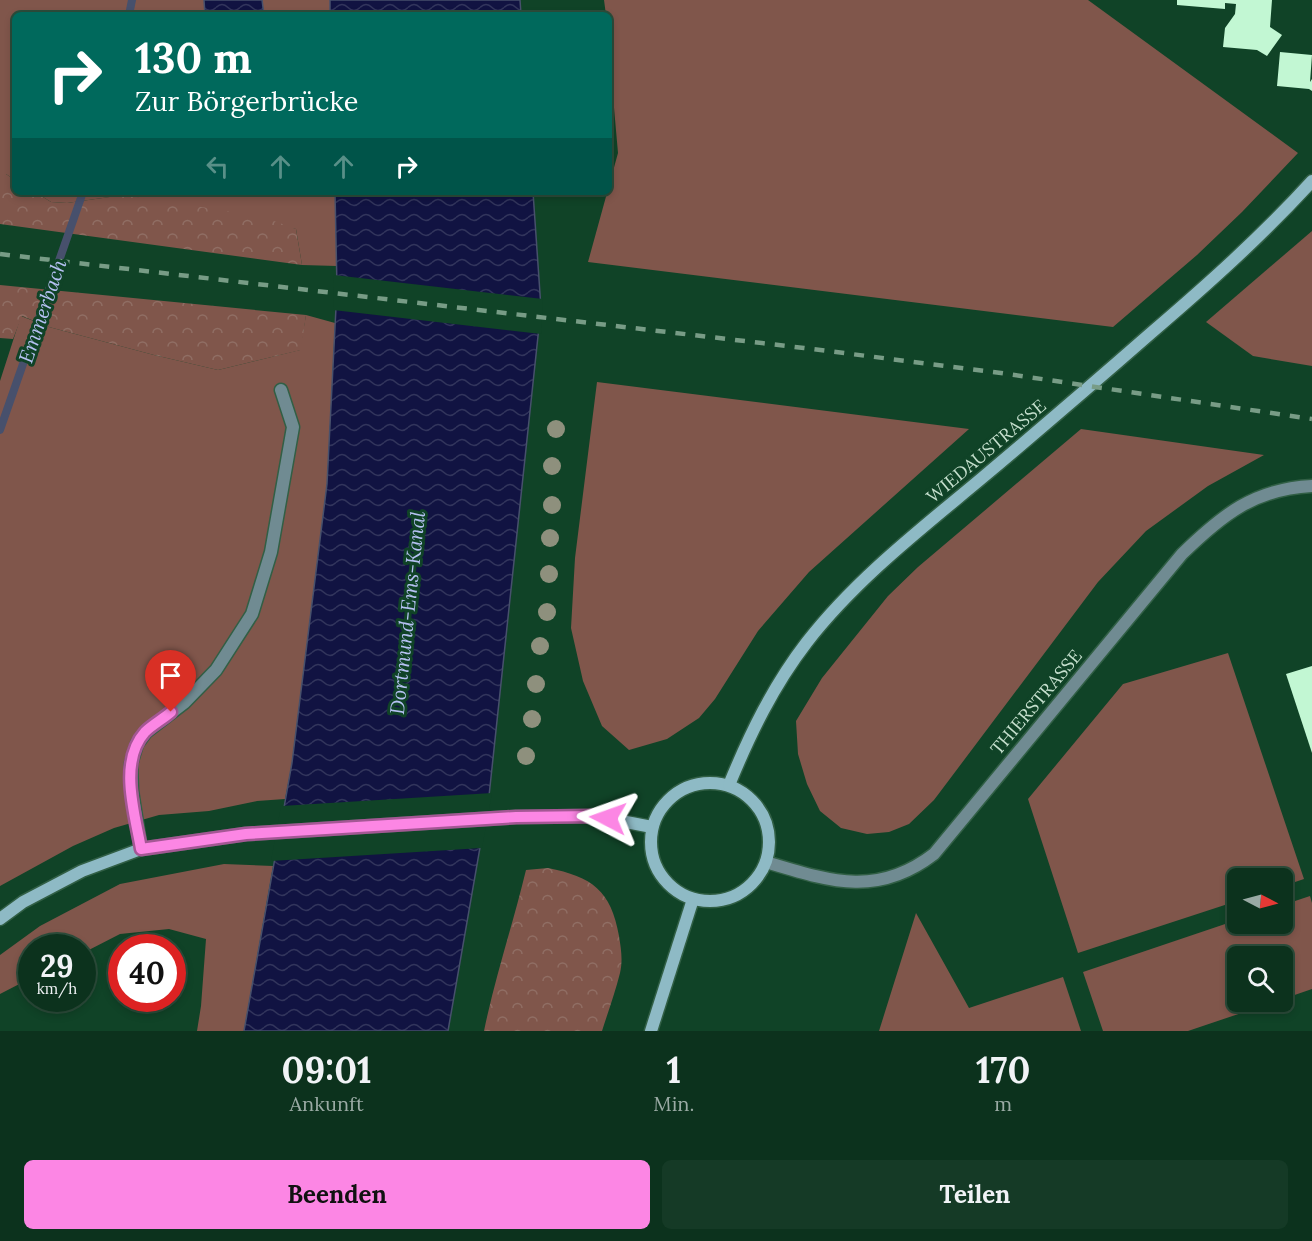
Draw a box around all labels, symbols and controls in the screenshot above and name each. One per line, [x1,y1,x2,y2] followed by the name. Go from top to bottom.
[135,31,252,85] text: 130 m
[36,36,114,114] icon: right
[135,84,358,118] text: Zur Börgerbrücke
[201,150,234,183] icon: left
[264,150,297,183] icon: ahead
[327,150,360,183] icon: ahead
[390,150,423,183] icon: right
[13,255,72,366] water label: Emmerbach
[921,394,1051,508] street label: WIEDAUSTRASSE
[384,510,430,716] water label: Dortmund-Ems-Kanal
[985,644,1087,760] street label: THIERSTRASSE
[145,650,196,712] pin
[154,659,187,692] icon: arrive
[576,786,640,850] position arrow
[1227,868,1293,934] north arrow
[1227,868,1293,1012] map controls
[108,934,186,1012] speed limit sign: 40
[1227,946,1293,1012] button: search
[40,947,74,985] text: 29
[37,979,77,998] text: km/h
[282,1047,372,1093] text: 09:01
[667,1047,681,1093] text: 1
[976,1047,1030,1093] text: 170
[290,1091,364,1116] text: Ankunft
[653,1091,694,1116] text: Min.
[994,1091,1012,1116] text: m
[24,1160,650,1229] button: Beenden
[662,1160,1288,1229] button: Teilen

